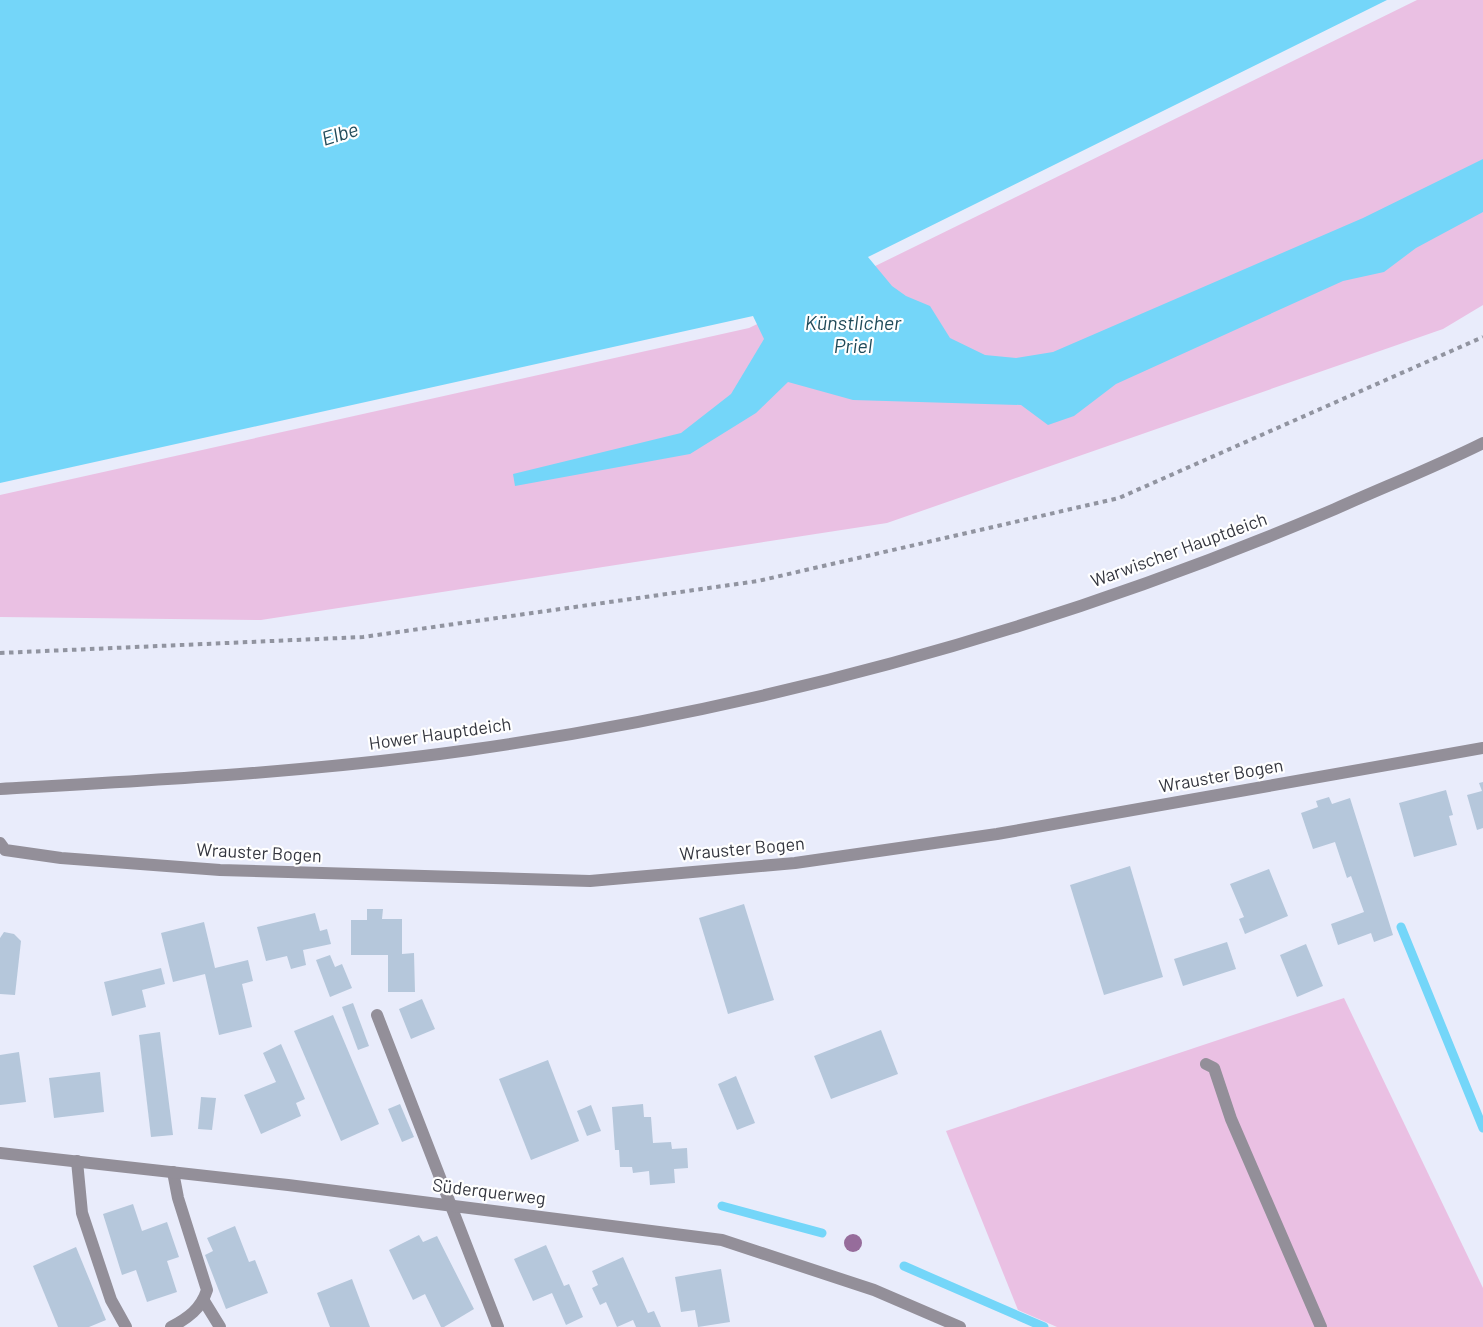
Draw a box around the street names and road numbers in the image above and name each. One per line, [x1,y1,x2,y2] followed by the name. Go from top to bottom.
[1087,507,1270,591] street label: Warwischer Hauptdeich
[367,712,512,754] street label: Hower Hauptdeich
[1157,753,1285,797] street label: Wrauster Bogen
[678,832,805,864] street label: Wrauster Bogen
[196,838,322,866] street label: Wrauster Bogen
[431,1173,547,1209] street label: Süderquerweg

